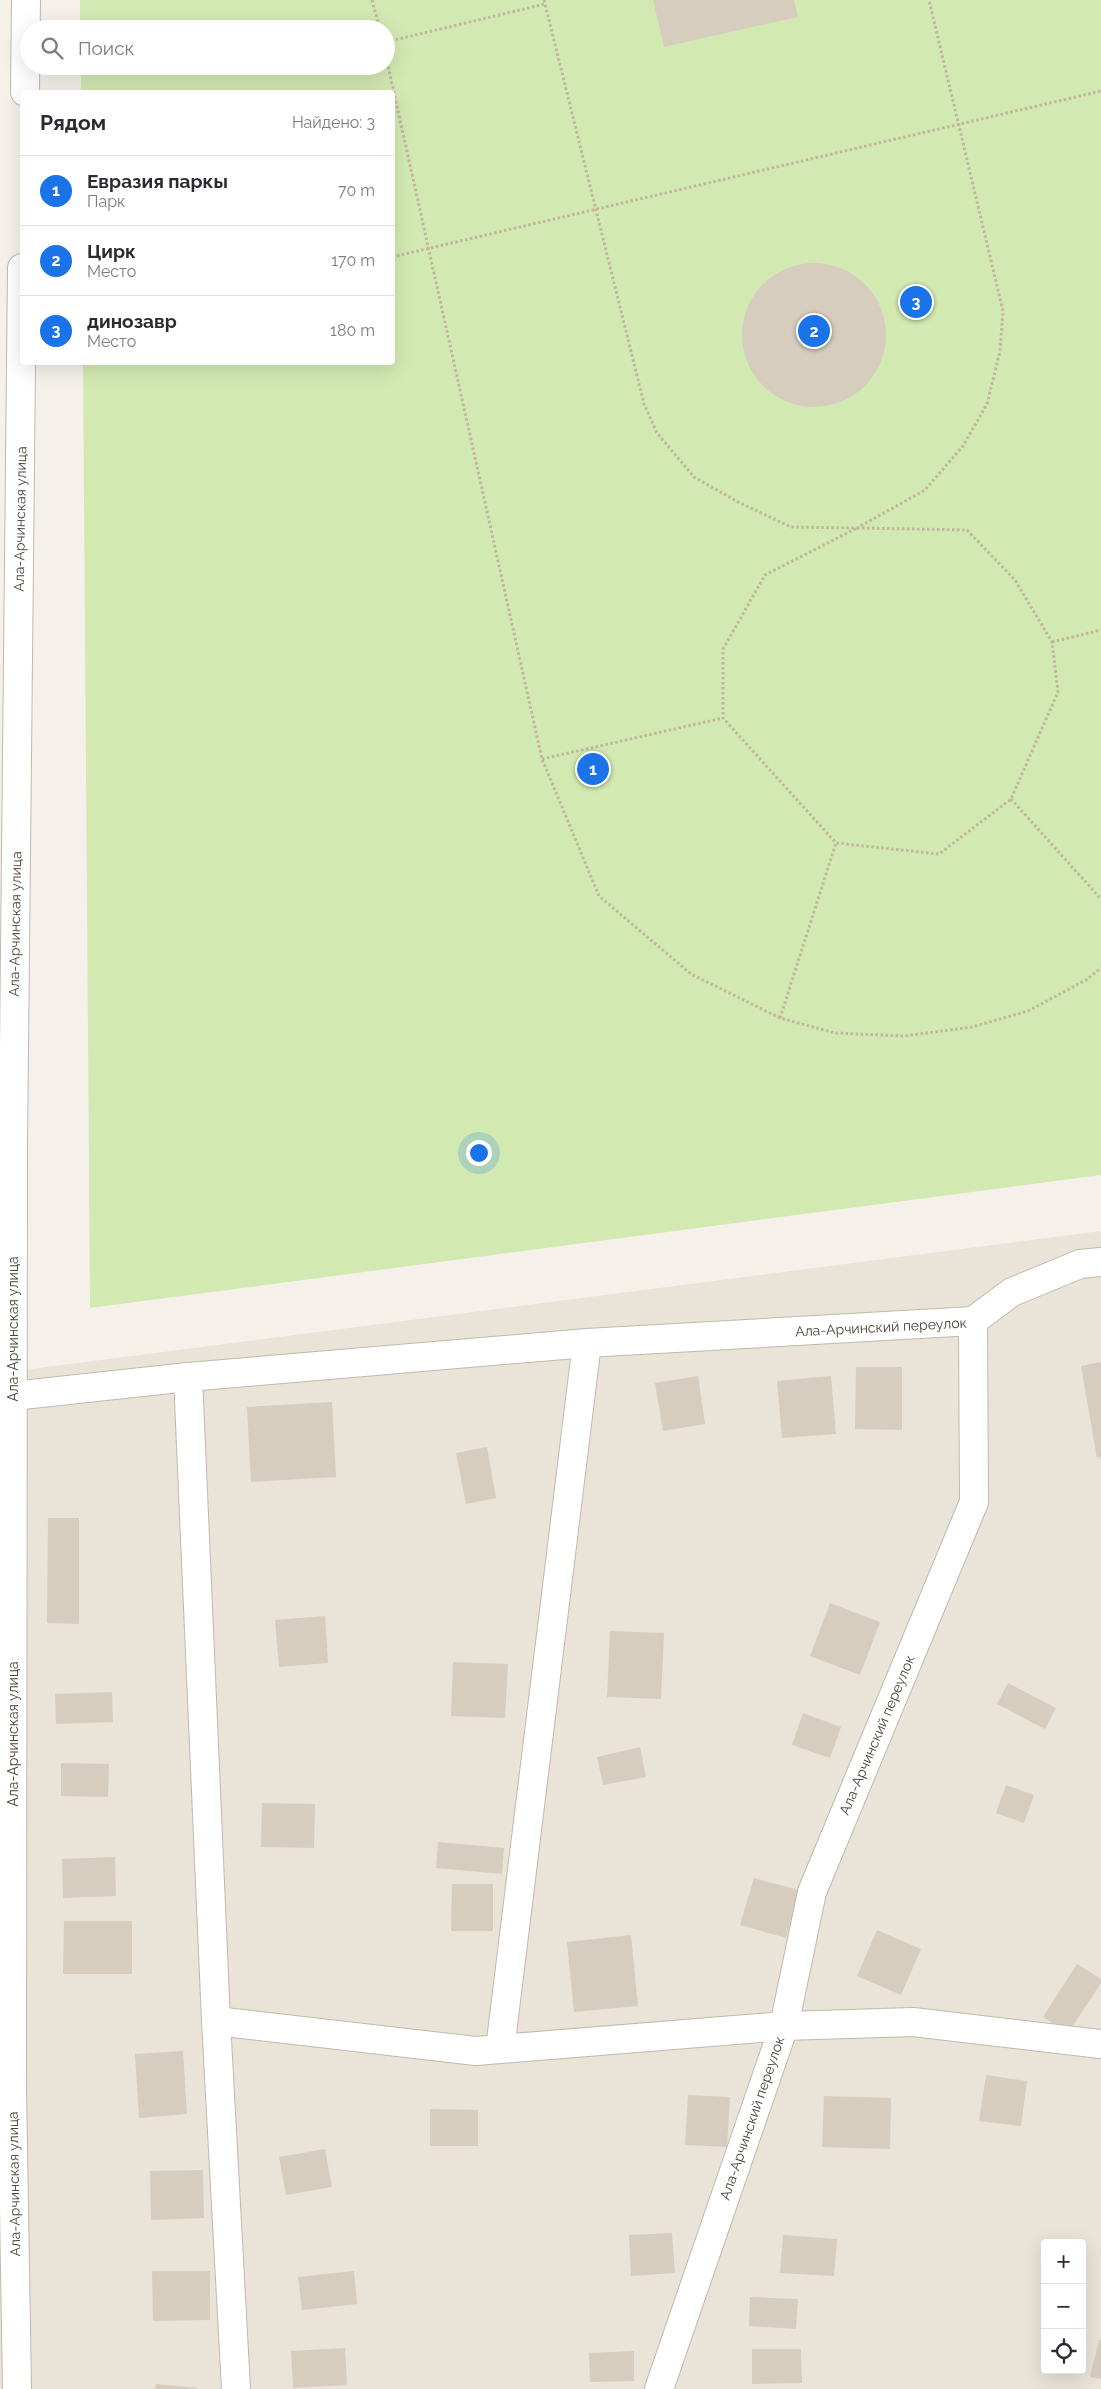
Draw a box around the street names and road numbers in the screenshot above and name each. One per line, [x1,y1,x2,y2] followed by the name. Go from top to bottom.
[11,446,29,592] street label: Ала-Арчинская улица
[6,851,24,997] street label: Ала-Арчинская улица
[5,1256,21,1402] street label: Ала-Арчинская улица
[795,1315,967,1339] street label: Ала-Арчинский переулок
[836,1653,918,1817] street label: Ала-Арчинский переулок
[5,1661,21,1807] street label: Ала-Арчинская улица
[716,2034,788,2202] street label: Ала-Арчинский переулок
[5,2111,23,2257] street label: Ала-Арчинская улица

